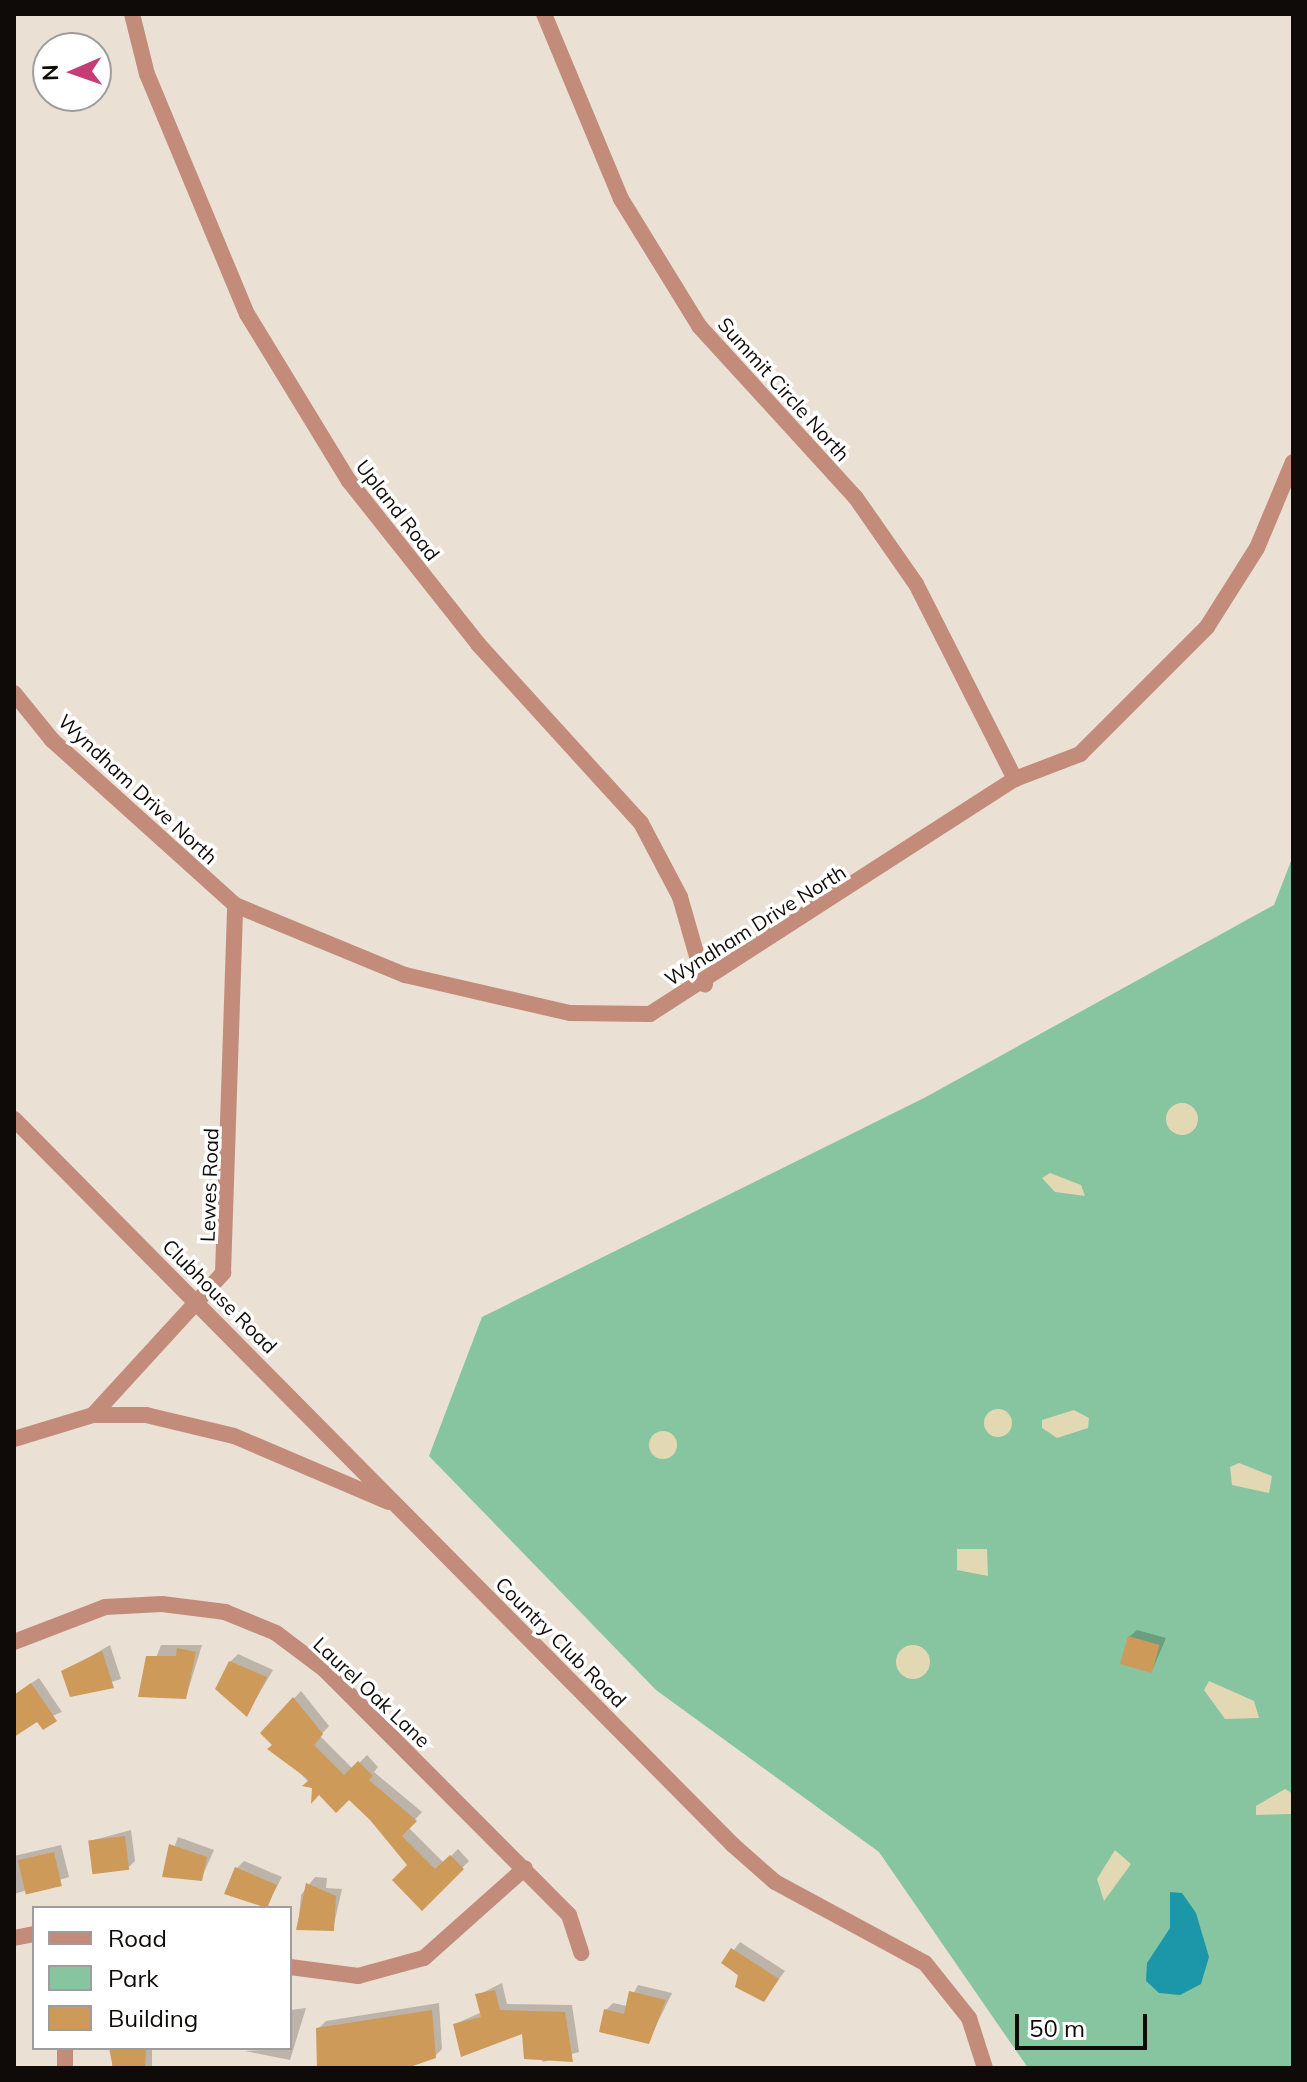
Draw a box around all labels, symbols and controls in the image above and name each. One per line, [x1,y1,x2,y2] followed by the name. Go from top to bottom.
[32,32,112,112] north arrow
[36,64,64,82] text: N
[713,312,855,466] street label: Summit Circle North
[351,455,445,565] street label: Upland Road
[53,709,223,869] street label: Wyndham Drive North
[660,859,850,991] street label: Wyndham Drive North
[195,1128,223,1242] street label: Lewes Road
[158,1234,282,1358] street label: Clubhouse Road
[491,1572,631,1712] street label: Country Club Road
[309,1632,435,1752] street label: Laurel Oak Lane
[32,1906,292,2050] legend
[108,1923,167,1953] text: Road
[108,1963,159,1993] text: Park
[1019,1998,1151,2048] scale bar
[108,2003,198,2033] text: Building
[1029,2013,1085,2043] text: 50 m

